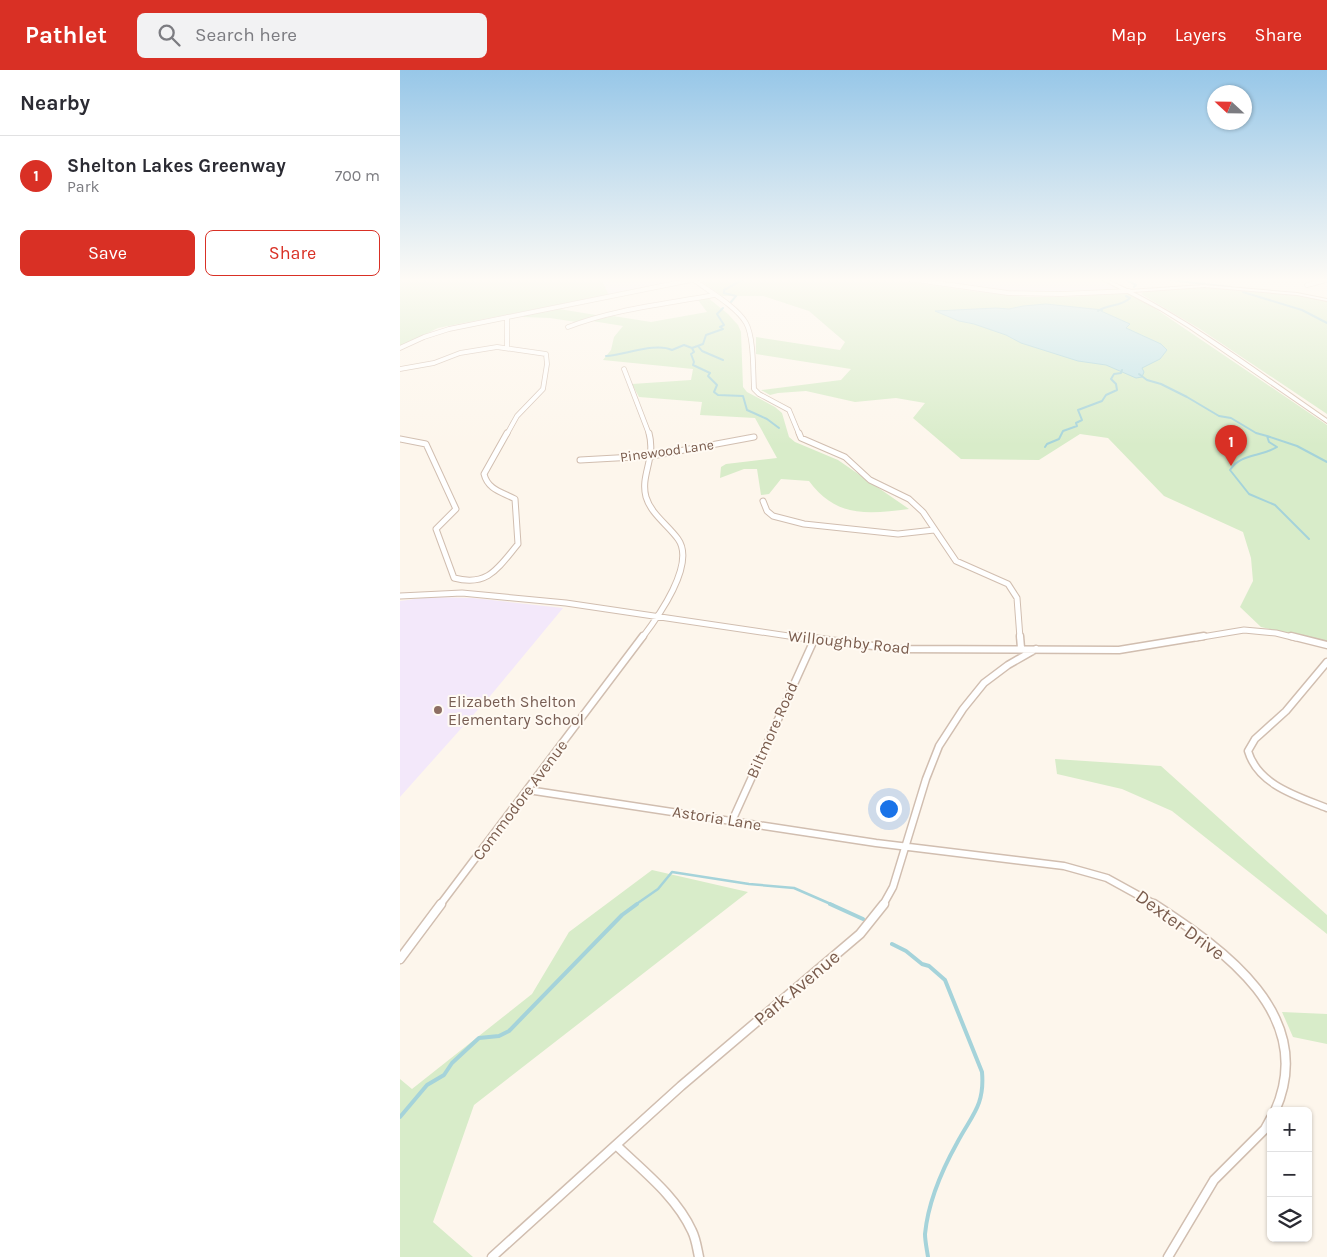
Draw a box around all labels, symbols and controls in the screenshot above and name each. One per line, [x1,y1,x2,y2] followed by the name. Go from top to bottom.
[137,13,487,58] search box
[25,21,107,49] text: Pathlet
[155,21,183,49] icon: search
[195,24,297,46] text: Search here
[1111,24,1147,46] text: Map
[1175,24,1227,46] text: Layers
[1255,24,1302,46] text: Share
[1207,85,1252,130] north arrow
[20,91,90,115] text: Nearby
[67,155,286,177] text: Shelton Lakes Greenway
[33,166,39,185] text: 1
[335,166,380,185] text: 700 m
[67,177,99,196] text: Park
[20,230,195,276] button: Save
[205,230,380,276] button: Share
[1215,425,1247,466] pin: 1
[619,436,715,466] street label: Pinewood Lane
[787,626,911,658] street label: Willoughby Road
[742,679,802,781] street label: Biltmore Road
[448,692,584,729] place label: Elizabeth Shelton Elementary School
[432,704,444,716] marker: Elizabeth Shelton Elementary School
[469,736,571,864] street label: Commodore Avenue
[876,796,902,822] your location
[671,802,763,834] street label: Astoria Lane
[1131,885,1229,965] street label: Dexter Drive
[749,946,845,1030] street label: Park Avenue
[1267,1107,1312,1242] map controls
[1267,1107,1312,1152] button: +
[1267,1152,1312,1197] button: −
[1267,1197,1312,1242] button: layers

